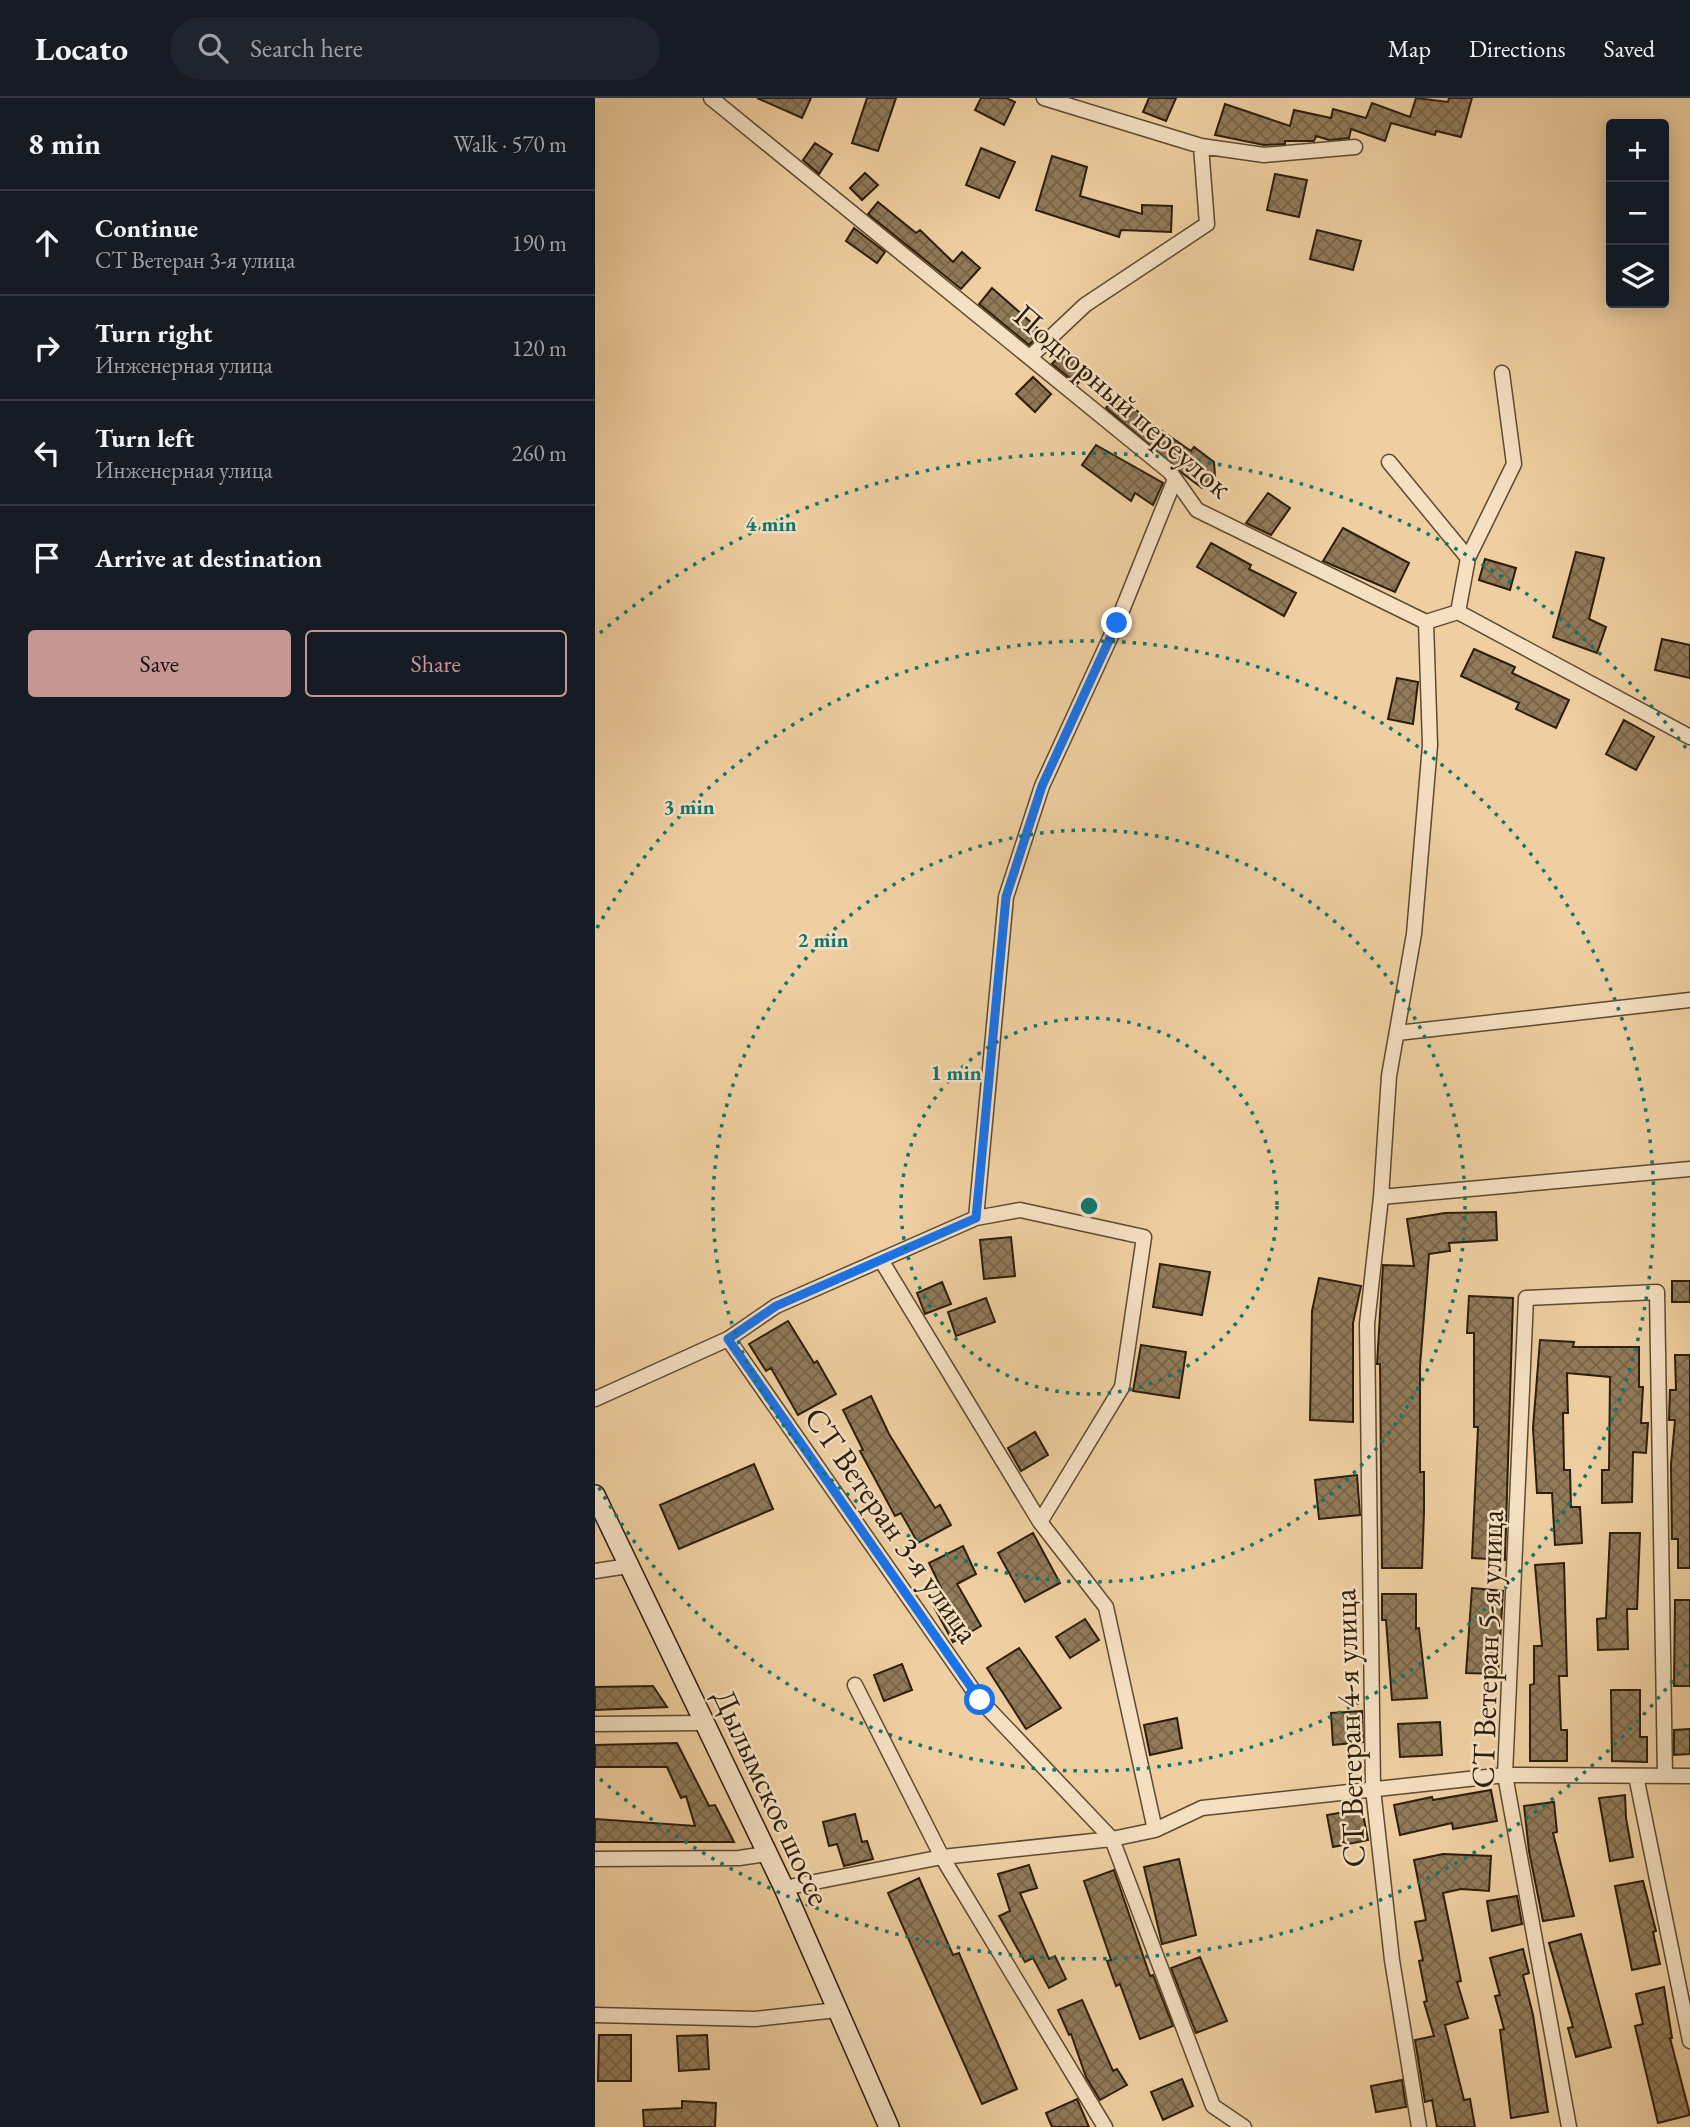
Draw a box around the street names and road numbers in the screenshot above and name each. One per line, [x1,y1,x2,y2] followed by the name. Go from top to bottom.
[1005,294,1241,508] street label: Подгорный переулок
[795,1399,989,1651] street label: СТ Ветеран 3-я улица
[1461,1509,1513,1789] street label: СТ Ветеран 5-я улица
[1323,1588,1375,1868] street label: СТ Ветеран 4-я улица
[703,1682,841,1912] street label: Дылымское шоссе

